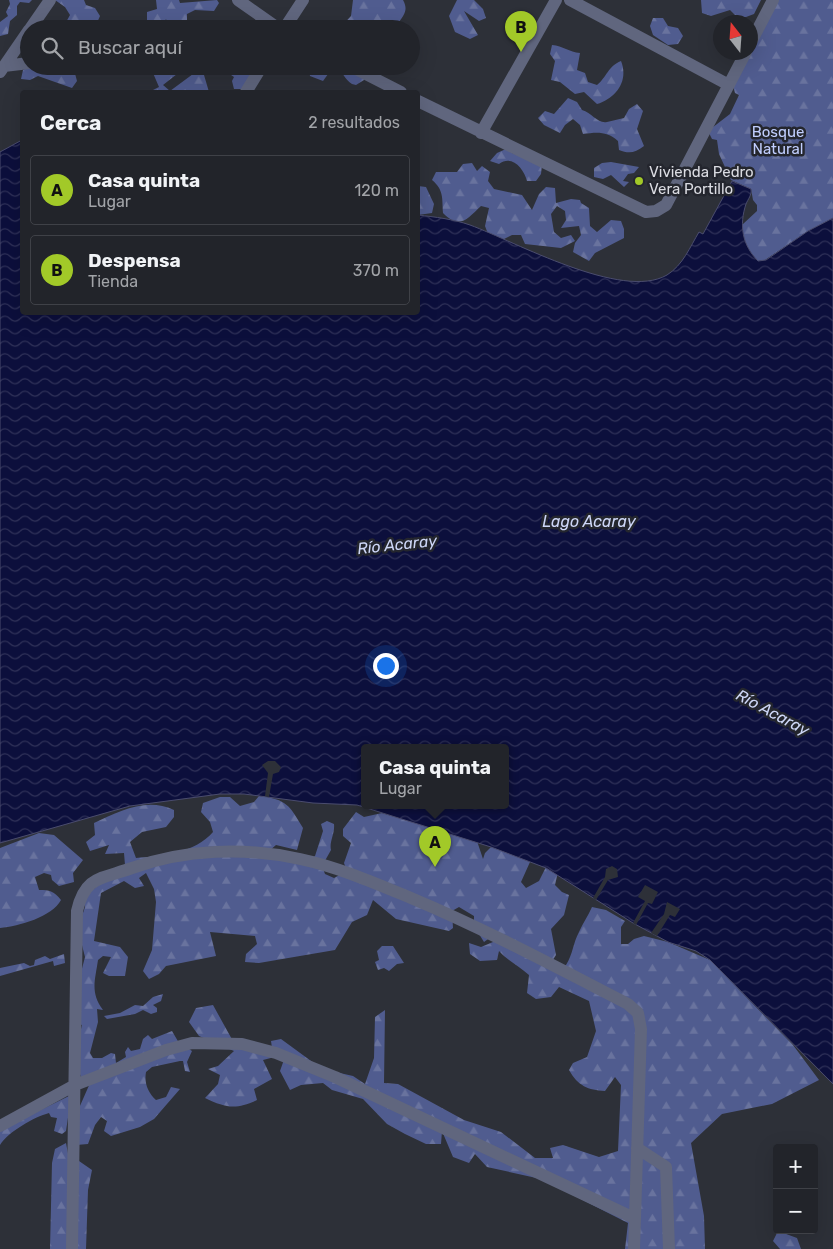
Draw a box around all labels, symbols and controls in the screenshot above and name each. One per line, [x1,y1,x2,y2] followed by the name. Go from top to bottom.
[505,11,537,52] pin: B
[713,15,758,60] north arrow
[20,20,420,75] search box
[38,34,66,62] icon: search
[78,36,182,59] text: Buscar aquí
[40,110,101,135] text: Cerca
[308,113,400,132] text: 2 resultados
[752,123,804,158] park label: Bosque Natural
[649,163,754,198] place label: Vivienda Pedro Vera Portillo
[88,169,200,192] text: Casa quinta
[633,175,645,187] marker: Vivienda Pedro Vera Portillo
[51,181,63,200] text: A
[354,181,399,200] text: 120 m
[88,192,131,211] text: Lugar
[88,249,181,272] text: Despensa
[51,261,63,280] text: B
[353,261,399,280] text: 370 m
[88,272,138,291] text: Tienda
[542,512,637,531] water label: Lago Acaray
[356,531,439,558] water label: Río Acaray
[373,653,399,679] your location
[733,685,814,740] water label: Río Acaray
[361,744,509,809] popup
[379,756,491,779] text: Casa quinta
[379,779,422,798] text: Lugar
[419,826,451,867] pin: A
[773,1144,818,1234] map controls
[773,1144,818,1189] button: +
[773,1189,818,1234] button: −

